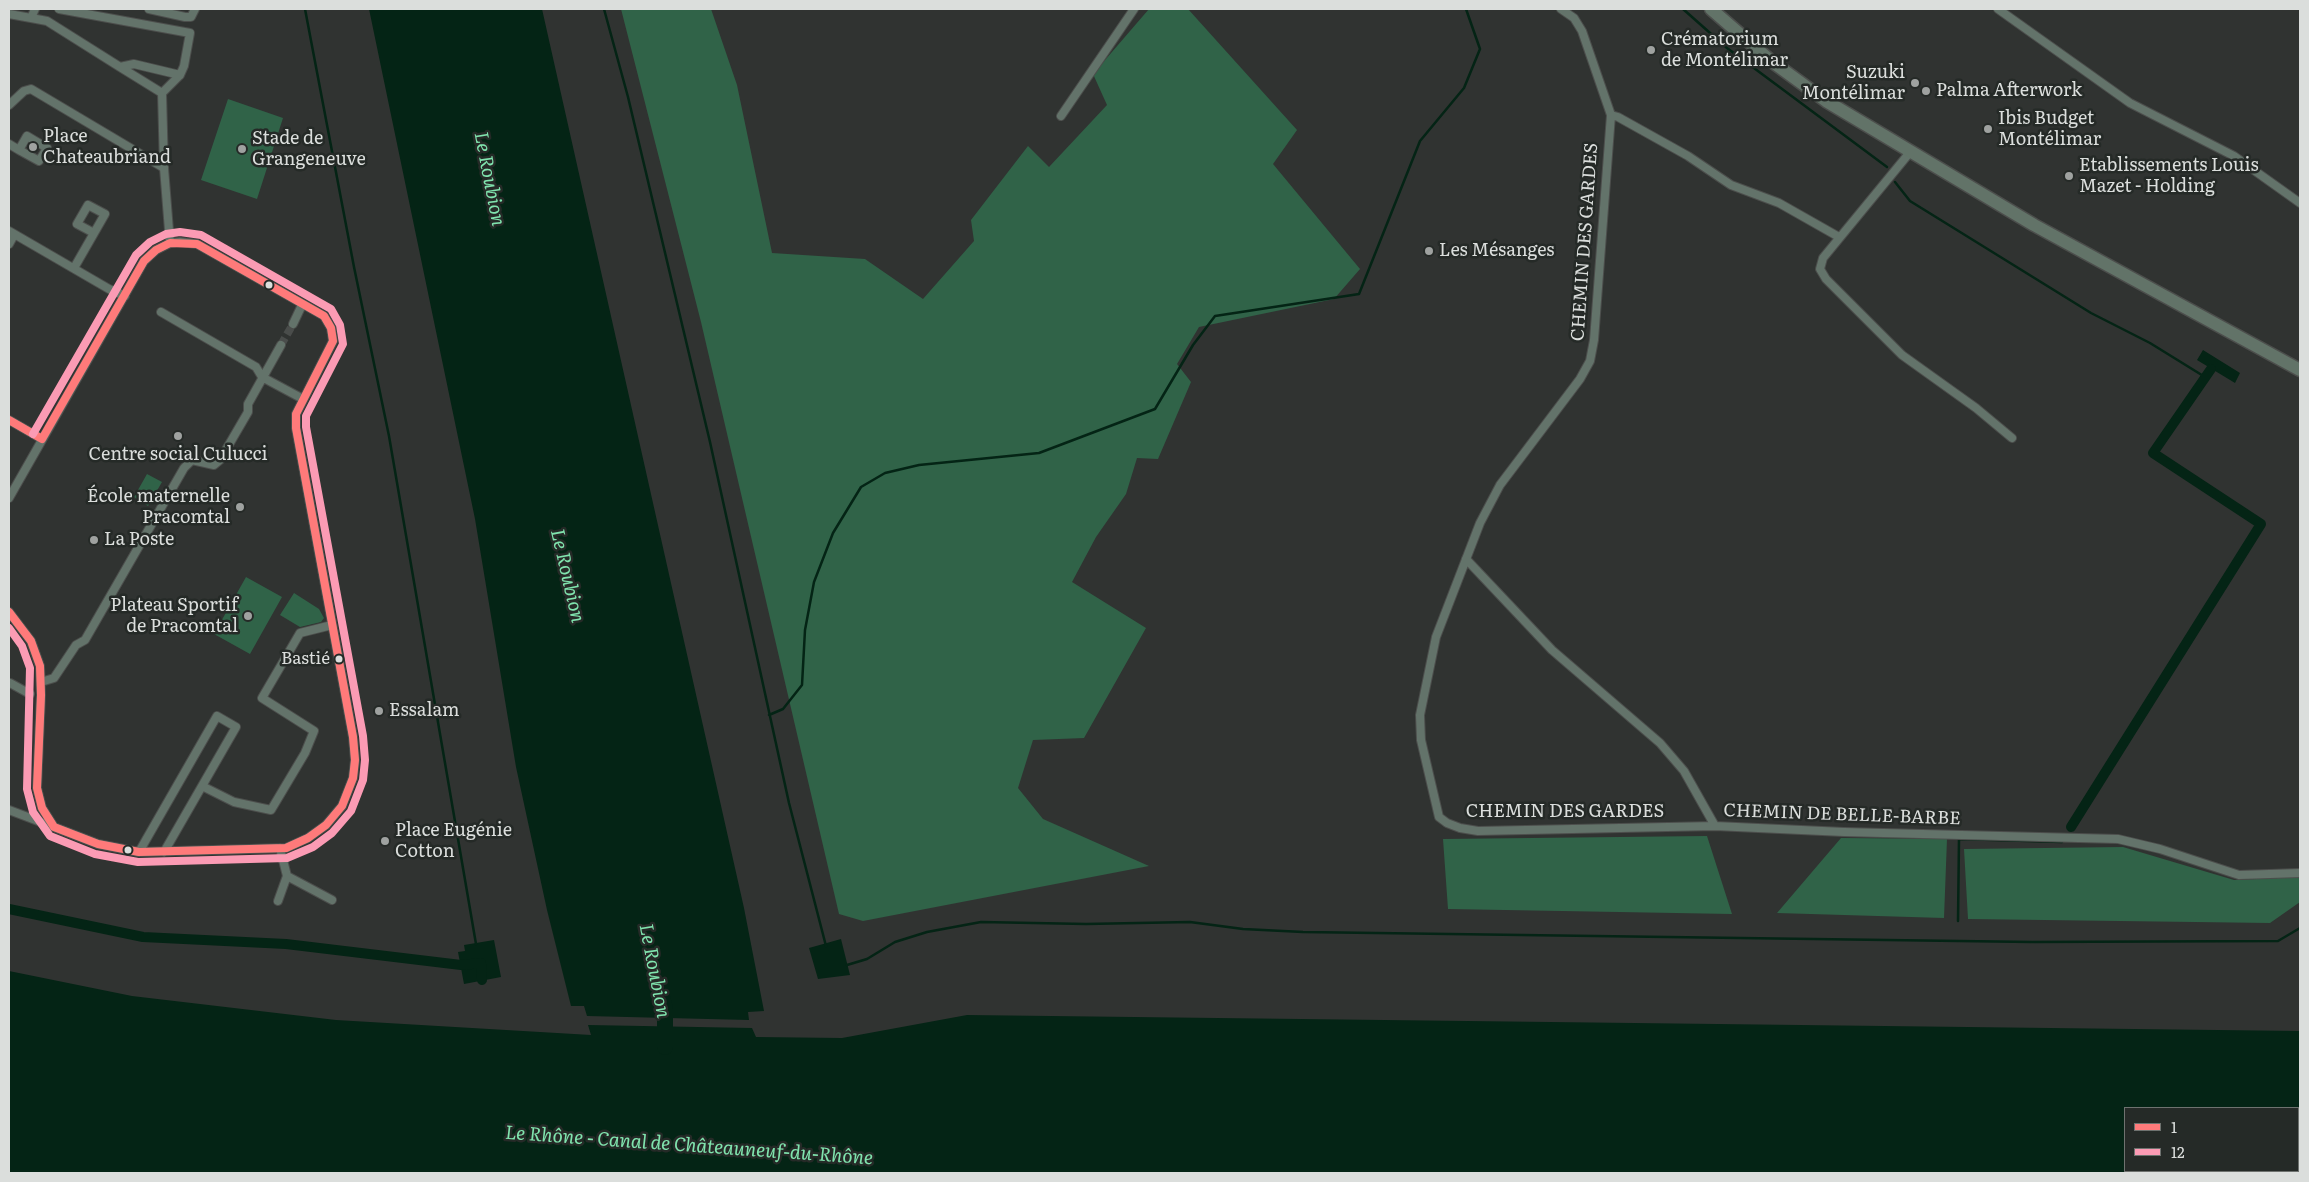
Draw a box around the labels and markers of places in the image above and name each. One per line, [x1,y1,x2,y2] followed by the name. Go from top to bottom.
[1661,29,1788,72] place label: Crématorium de Montélimar
[1645,44,1657,56] marker: Crématorium de Montélimar
[1802,62,1905,104] place label: Suzuki Montélimar
[1909,77,1921,89] marker: Suzuki Montélimar
[1936,80,2082,102] place label: Palma Afterwork
[1920,85,1932,97] marker: Palma Afterwork
[1998,108,2101,150] place label: Ibis Budget Montélimar
[1982,123,1994,135] marker: Ibis Budget Montélimar
[43,126,171,168] place label: Place Chateaubriand
[252,128,366,170] place label: Stade de Grangeneuve
[27,141,39,153] marker: Place Chateaubriand
[236,143,248,155] marker: Stade de Grangeneuve
[2079,155,2259,198] place label: Etablissements Louis Mazet - Holding
[2063,170,2075,182] marker: Etablissements Louis Mazet - Holding
[1439,240,1555,262] place label: Les Mésanges
[1423,245,1435,257] marker: Les Mésanges
[264,280,274,290] unlabelled marker
[172,430,184,442] marker: Centre social Culucci
[88,444,268,466] place label: Centre social Culucci
[87,486,230,528] place label: École maternelle Pracomtal
[234,501,246,513] marker: École maternelle Pracomtal
[104,529,174,551] place label: La Poste
[88,534,100,546] marker: La Poste
[110,595,238,638] place label: Plateau Sportif de Pracomtal
[242,610,254,622] marker: Plateau Sportif de Pracomtal
[281,649,330,669] place label: Bastié
[334,654,344,664] marker: Bastié
[389,700,459,722] place label: Essalam
[373,705,385,717] marker: Essalam
[395,820,512,862] place label: Place Eugénie Cotton
[379,835,391,847] marker: Place Eugénie Cotton
[123,845,133,855] unlabelled marker

